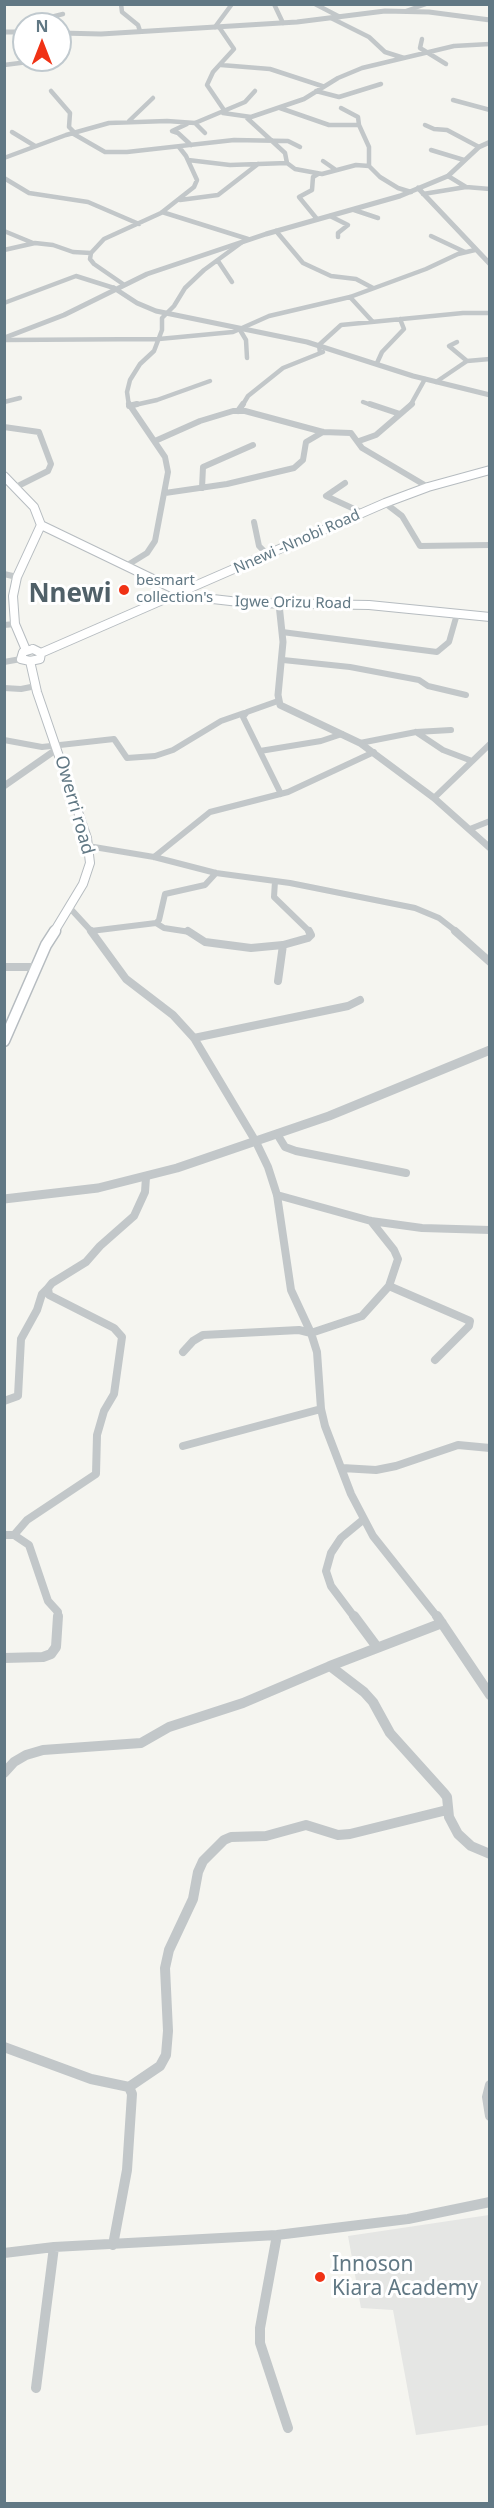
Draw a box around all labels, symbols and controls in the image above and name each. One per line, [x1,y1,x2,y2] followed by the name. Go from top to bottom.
[12,12,72,72] north arrow
[35,15,49,37] text: N
[231,506,363,578] street label: Nnewi -Nnobi Road
[136,572,213,607] place label: besmart collection's
[28,579,112,611] district label: Nnewi
[117,583,131,597] marker: besmart collection's
[235,593,351,613] street label: Igwe Orizu Road
[50,753,98,857] street label: Owerri road
[332,2252,478,2302] place label: Innoson Kiara Academy
[313,2270,327,2284] marker: Innoson Kiara Academy

